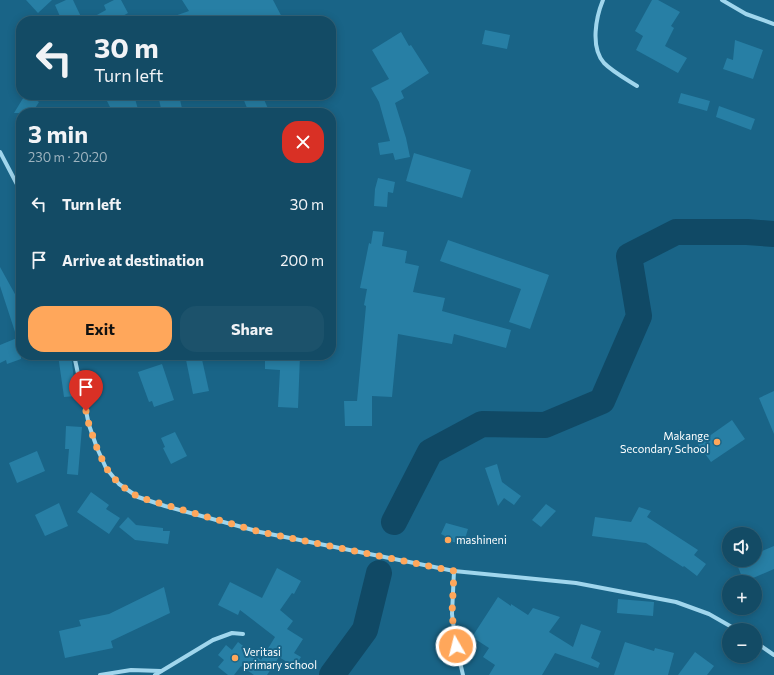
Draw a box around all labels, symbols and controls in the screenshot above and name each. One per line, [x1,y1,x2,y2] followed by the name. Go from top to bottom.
[94,30,159,64] text: 30 m
[28,32,80,84] icon: left
[94,64,163,86] text: Turn left
[28,119,88,148] text: 3 min
[282,121,324,163] button: close
[28,149,107,165] text: 230 m · 20:20
[28,193,50,215] icon: left
[62,195,121,213] text: Turn left
[290,195,324,213] text: 30 m
[28,249,50,271] icon: arrive
[62,251,204,269] text: Arrive at destination
[280,251,324,269] text: 200 m
[28,306,172,352] button: Exit
[180,306,324,352] button: Share
[69,370,103,411] pin
[75,376,97,398] icon: arrive
[620,429,709,455] place label: Makange Secondary School
[712,437,722,447] marker: Makange Secondary School
[722,527,762,663] map controls
[722,527,762,567] button: sound
[456,533,507,546] place label: mashineni
[443,535,453,545] marker: mashineni
[722,575,762,615] button: +
[722,623,762,663] button: −
[435,625,477,667] position arrow
[243,645,317,671] place label: Veritasi primary school
[230,653,240,663] marker: Veritasi primary school

